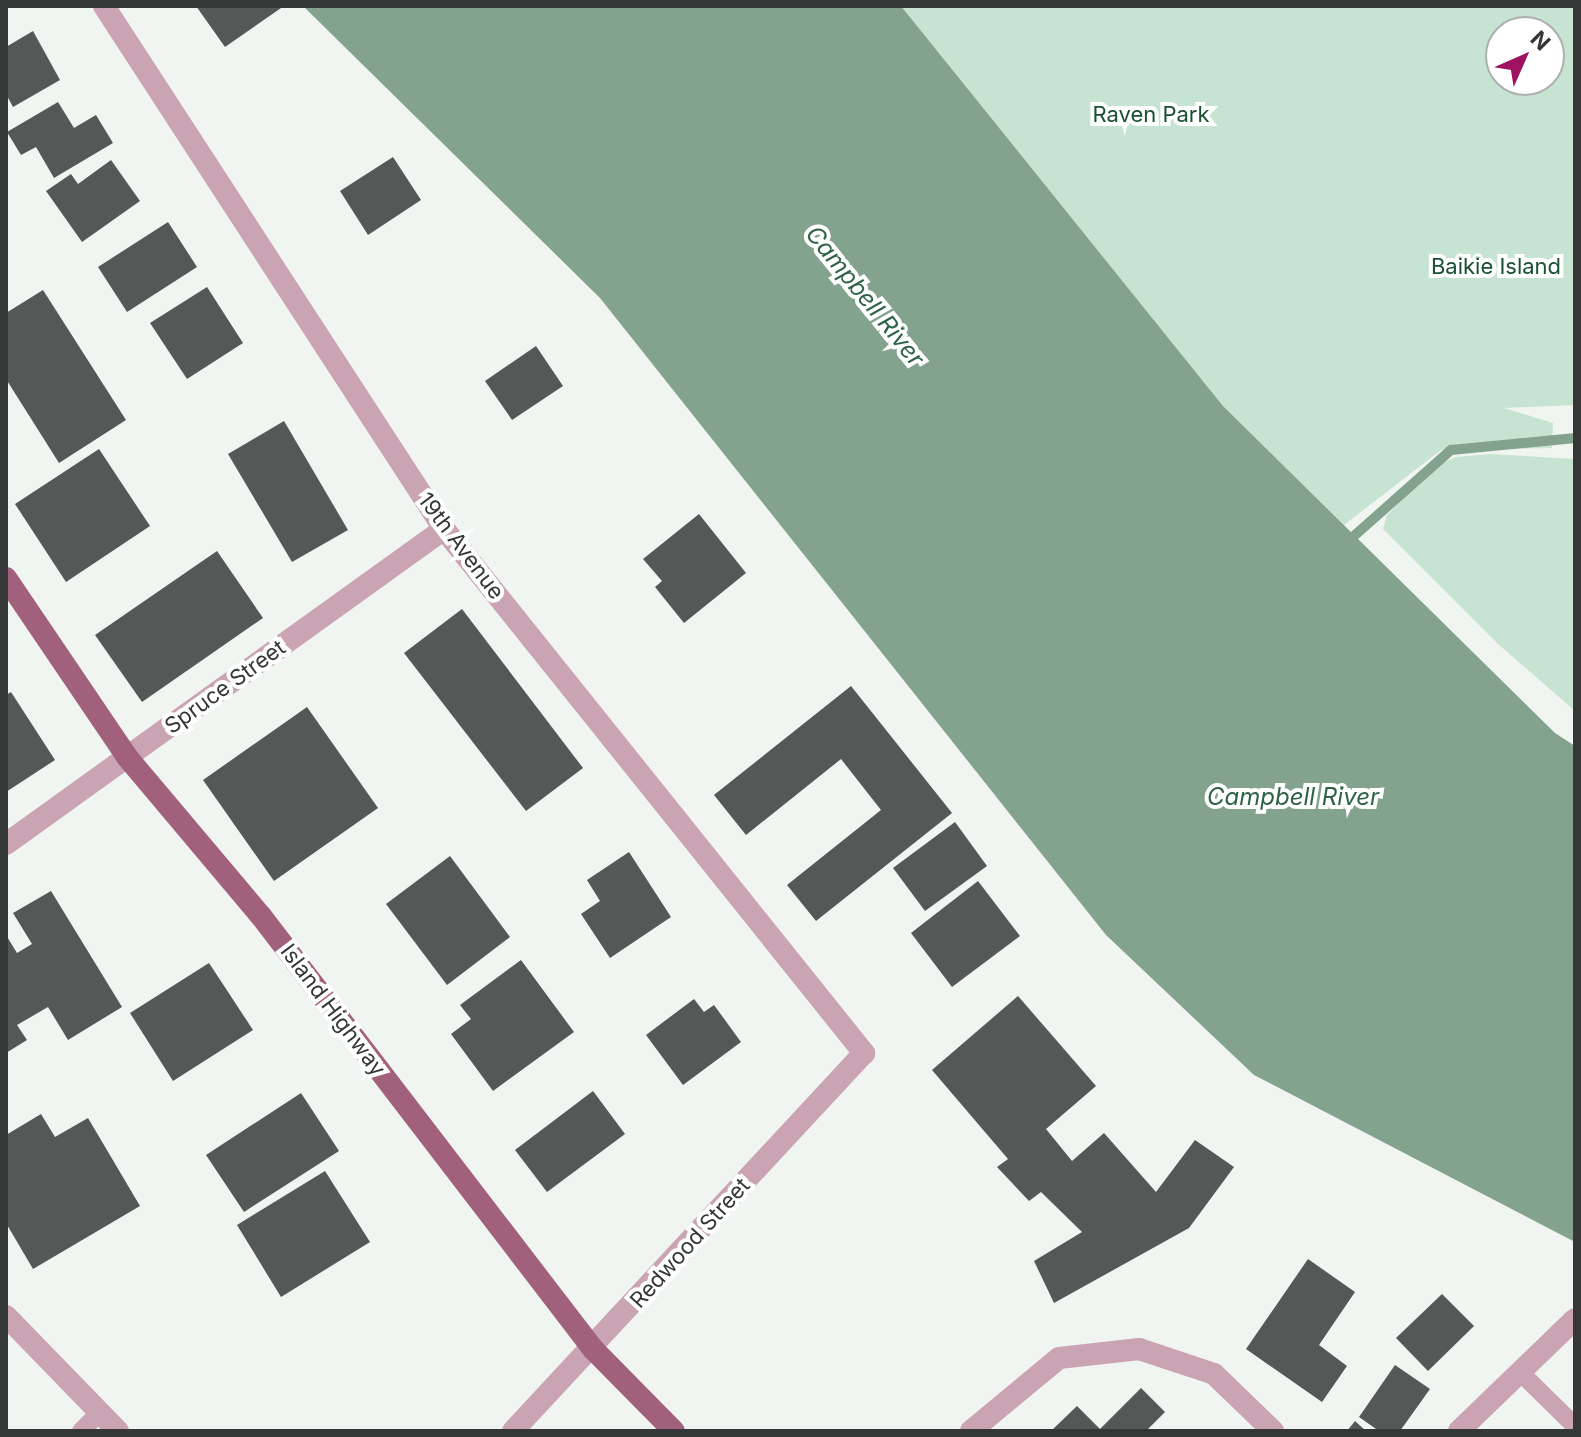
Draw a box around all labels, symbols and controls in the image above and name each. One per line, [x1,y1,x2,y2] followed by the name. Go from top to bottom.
[1485,16,1565,96] north arrow
[1525,25,1556,56] text: N
[1092,102,1210,128] park label: Raven Park
[800,220,930,372] water label: Campbell River
[1431,254,1561,280] park label: Baikie Island
[412,488,510,604] street label: 19th Avenue
[160,634,290,740] street label: Spruce Street
[1207,783,1379,811] water label: Campbell River
[275,939,391,1081] street label: Island Highway
[625,1173,755,1313] street label: Redwood Street

